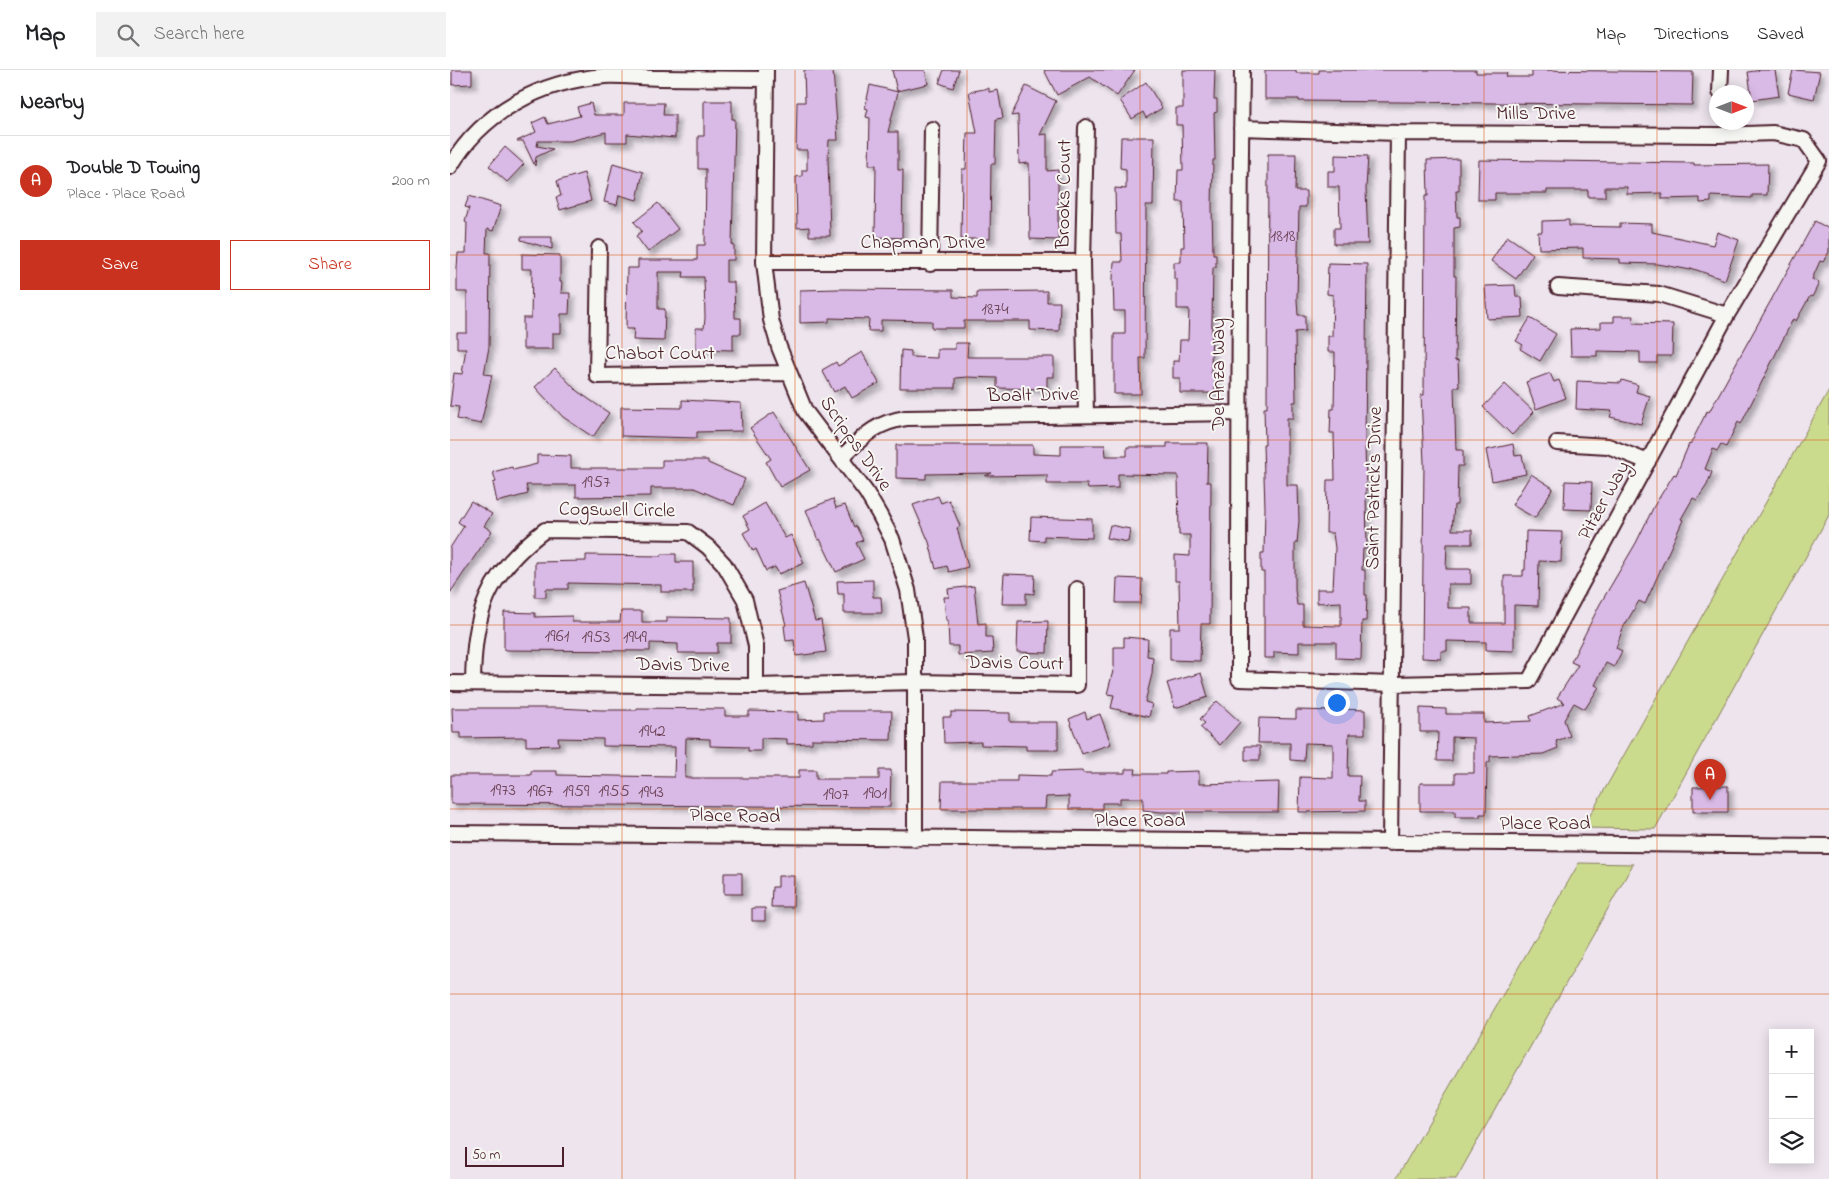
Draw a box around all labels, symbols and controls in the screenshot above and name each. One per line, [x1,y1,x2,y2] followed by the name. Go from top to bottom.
[96,12,446,57] search box
[25,17,66,52] text: Map
[114,21,142,49] icon: search
[154,21,245,48] text: Search here
[1596,22,1626,48] text: Map
[1654,22,1729,48] text: Directions
[1757,22,1804,48] text: Saved
[1709,85,1754,130] north arrow
[20,88,84,118] text: Nearby
[1496,100,1576,129] street label: Mills Drive
[1050,139,1080,250] street label: Brooks Court
[67,155,200,182] text: Double D Towing
[31,169,41,193] text: A
[392,169,430,193] text: 200 m
[67,182,185,206] text: Place · Place Road
[1271,224,1296,250] house number: 1818
[860,229,986,258] street label: Chapman Drive
[20,240,220,290] button: Save
[230,240,430,290] button: Share
[981,297,1009,323] house number: 1874
[1205,318,1234,431] street label: De Anza Way
[605,340,715,369] street label: Chabot Court
[986,381,1079,411] street label: Boalt Drive
[812,391,899,497] street label: Scripps Drive
[1359,406,1391,570] street label: Saint Patrick's Drive
[1571,456,1639,546] street label: Pitzer Way
[582,470,611,496] house number: 1957
[559,495,675,528] street label: Cogswell Circle
[545,624,570,650] house number: 1961
[582,625,610,651] house number: 1953
[623,625,648,651] house number: 1949
[965,649,1064,679] street label: Davis Court
[635,651,730,681] street label: Davis Drive
[1324,690,1350,716] your location
[638,719,666,745] house number: 1942
[1694,759,1726,800] pin: A
[490,778,516,804] house number: 1973
[527,779,554,805] house number: 1967
[563,779,590,805] house number: 1959
[598,779,630,805] house number: 1955
[638,780,664,806] house number: 1943
[863,781,888,807] house number: 1901
[823,782,850,808] house number: 1907
[689,802,781,832] street label: Place Road
[1095,807,1185,836] street label: Place Road
[1500,810,1590,839] street label: Place Road
[1769,1029,1814,1164] map controls
[1769,1029,1814,1074] button: +
[1769,1074,1814,1119] button: −
[1769,1119,1814,1164] button: layers
[465,1144,564,1167] scale bar
[472,1145,500,1166] text: 50 m

